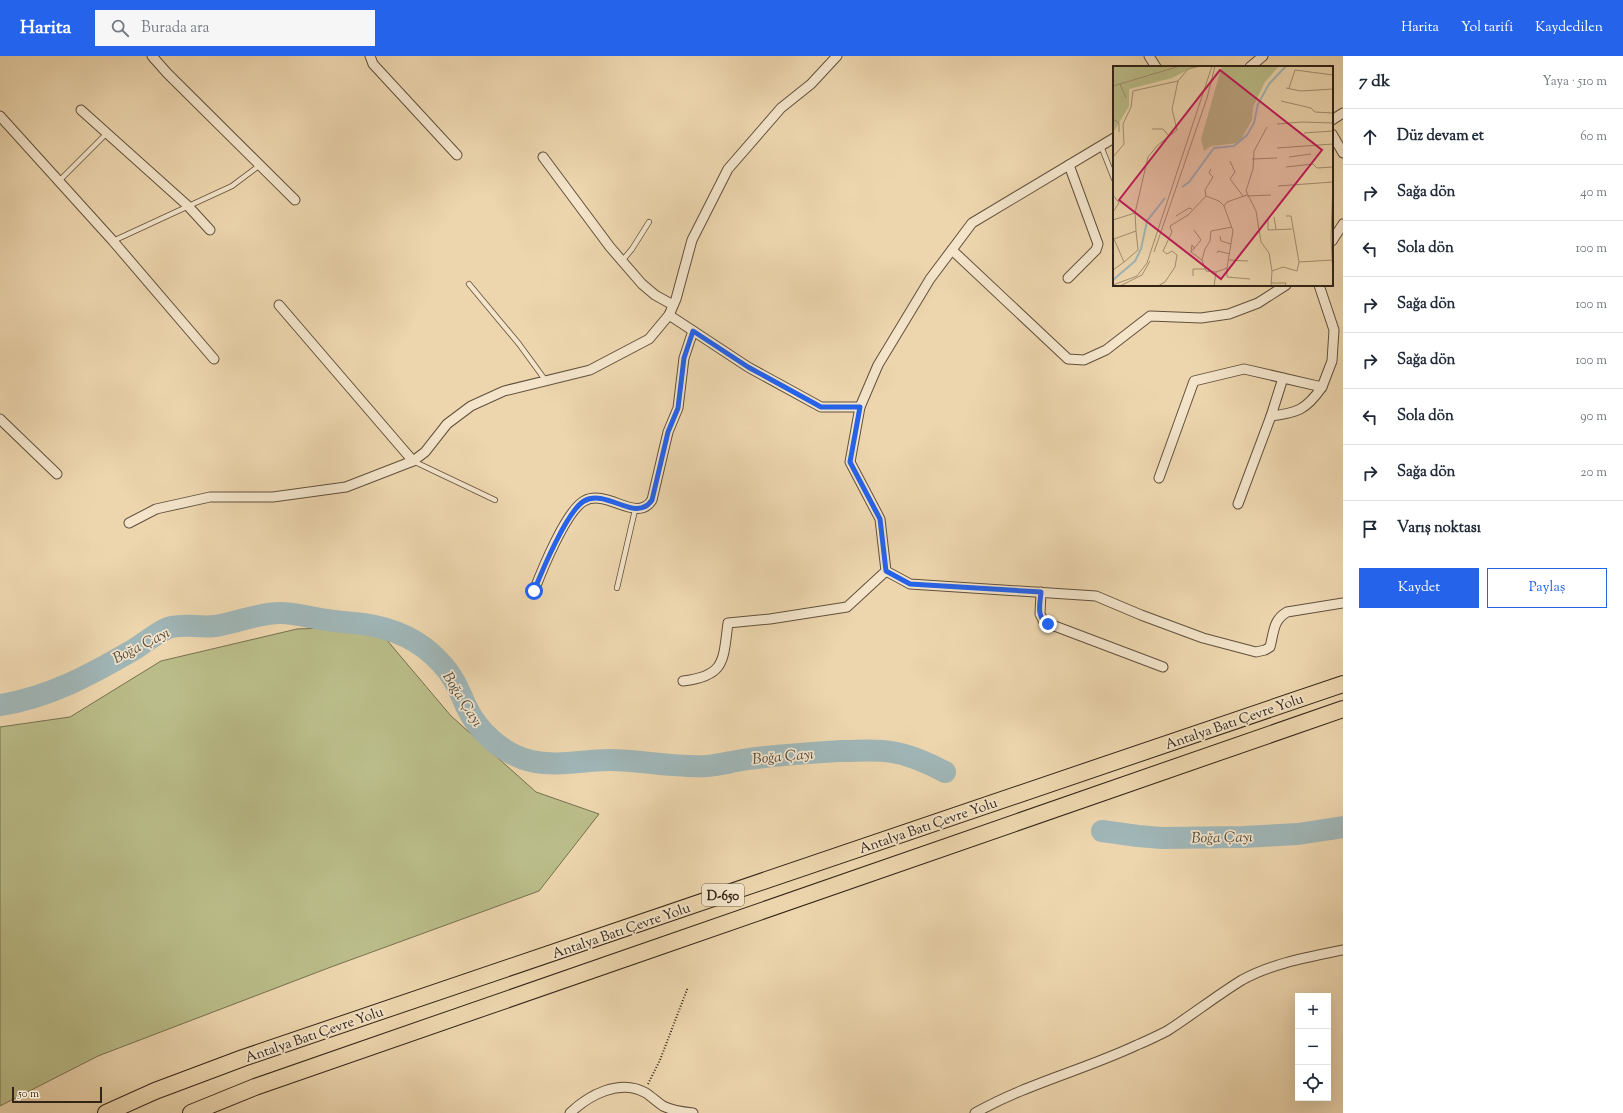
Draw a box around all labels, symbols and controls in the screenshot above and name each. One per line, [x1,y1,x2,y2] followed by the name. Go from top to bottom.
[95,10,375,46] search box
[20,15,71,42] text: Harita
[109,17,131,39] icon: search
[141,18,209,39] text: Burada ara
[1401,18,1439,38] text: Harita
[1461,18,1513,38] text: Yol tarifi
[1535,18,1603,38] text: Kaydedilen
[1113,66,1333,286] inset map
[1359,70,1390,94] text: 7 dk
[1542,73,1607,91] text: Yaya · 510 m
[1359,126,1381,148] icon: ahead
[1397,126,1484,147] text: Düz devam et
[1580,128,1607,146] text: 60 m
[1359,182,1381,204] icon: right
[1397,182,1455,203] text: Sağa dön
[1580,184,1607,202] text: 40 m
[1359,238,1381,260] icon: left
[1397,238,1454,259] text: Sola dön
[1575,240,1607,258] text: 100 m
[1359,294,1381,316] icon: right
[1397,294,1455,315] text: Sağa dön
[1575,296,1607,314] text: 100 m
[1359,350,1381,372] icon: right
[1397,350,1455,371] text: Sağa dön
[1575,352,1607,370] text: 100 m
[1359,406,1381,428] icon: left
[1397,406,1454,427] text: Sola dön
[1580,408,1607,426] text: 90 m
[1359,462,1381,484] icon: right
[1397,462,1455,483] text: Sağa dön
[1581,464,1607,482] text: 20 m
[1359,518,1381,540] icon: arrive
[1397,518,1481,539] text: Varış noktası
[1359,568,1479,608] button: Kaydet
[1487,568,1607,608] button: Paylaş
[525,582,543,600] route start
[1039,615,1057,633] route end
[110,623,174,670] water label: Boğa Çayı
[437,668,487,732] water label: Boğa Çayı
[1163,690,1307,756] street label: Antalya Batı Çevre Yolu
[752,744,815,771] water label: Boğa Çayı
[857,794,1001,860] street label: Antalya Batı Çevre Yolu
[1191,827,1253,850] water label: Boğa Çayı
[702,884,744,906] road number: D-650
[550,899,694,965] street label: Antalya Batı Çevre Yolu
[1295,993,1331,1101] map controls
[1295,993,1331,1029] button: +
[243,1003,387,1069] street label: Antalya Batı Çevre Yolu
[1295,1029,1331,1065] button: −
[1295,1065,1331,1101] button: locate
[12,1085,102,1104] scale bar
[18,1086,39,1102] text: 50 m

